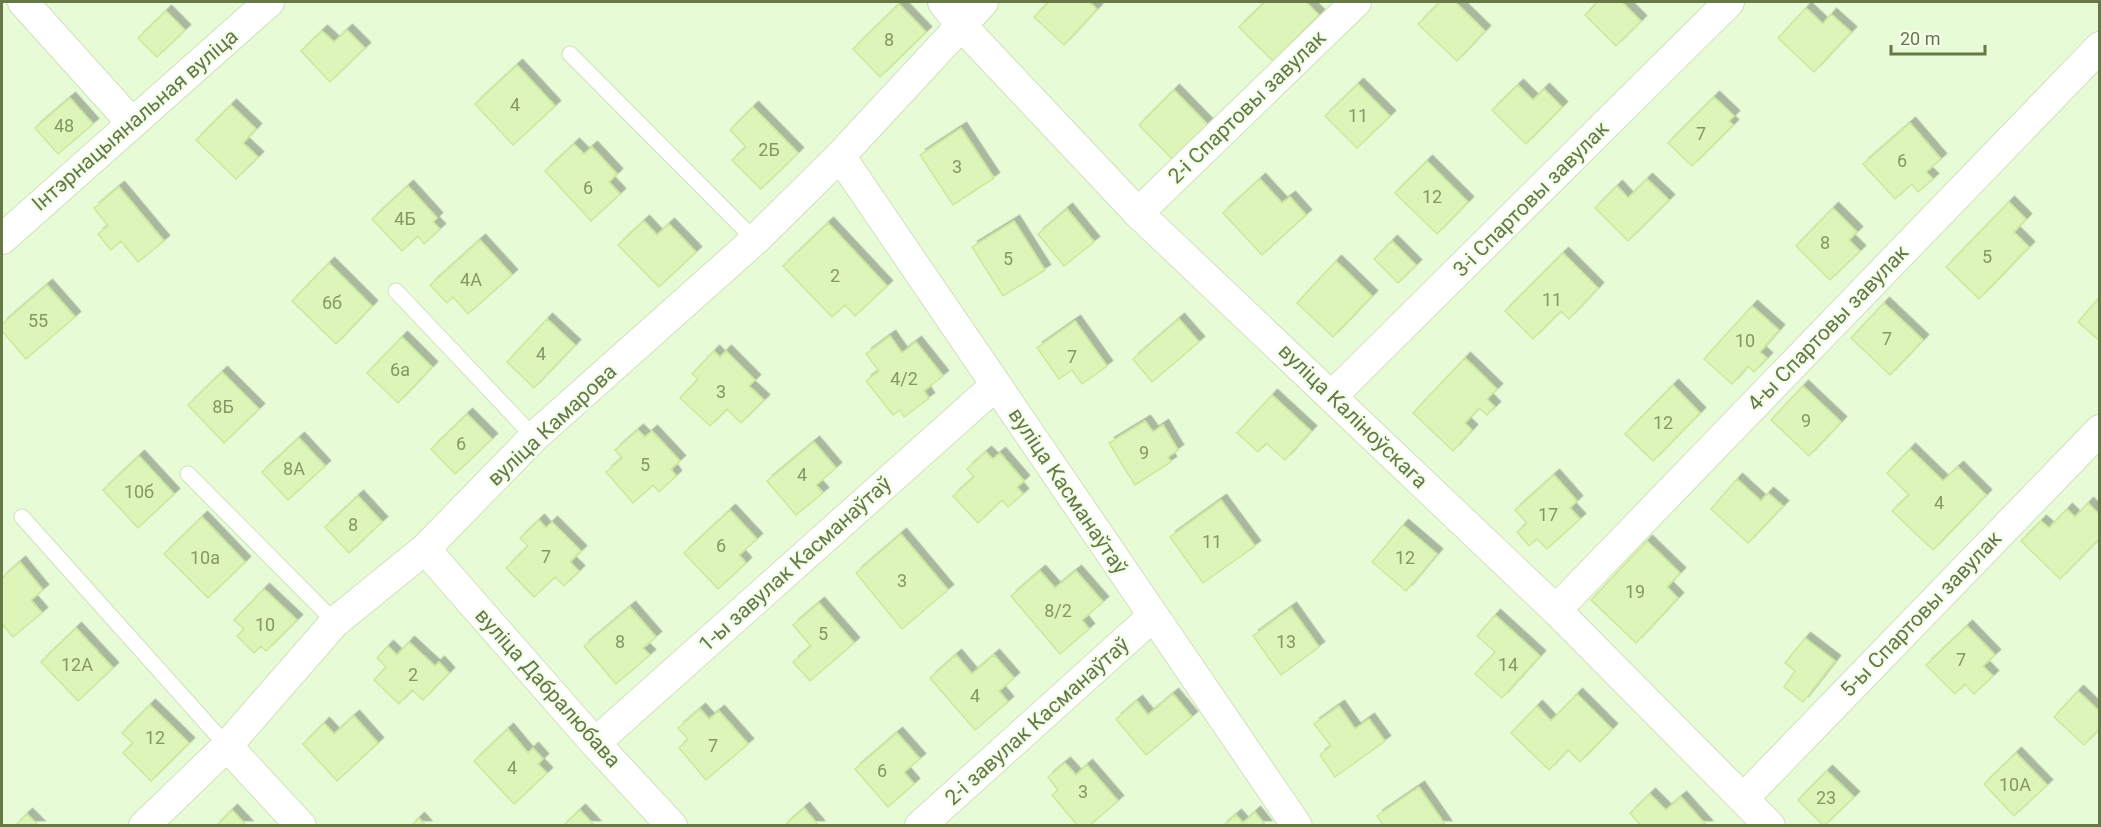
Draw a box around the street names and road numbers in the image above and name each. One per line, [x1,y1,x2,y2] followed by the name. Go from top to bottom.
[27,24,243,216] street label: Інтэрнацыянальная вуліца
[1163,25,1331,188] street label: 2-і Спартовы завулак
[1448,116,1614,282] street label: 3-і Спартовы завулак
[1743,240,1914,416] street label: 4-ы Спартовы завулак
[1274,339,1432,493] street label: вуліца Каліноўскага
[483,359,621,491] street label: вуліца Камарова
[1003,403,1133,579] street label: вуліца Касманаўтаў
[694,471,896,657] street label: 1-ы завулак Касманаўтаў
[1836,526,2007,702] street label: 5-ы Спартовы завулак
[470,604,626,772] street label: вуліца Дабралюбава
[940,632,1134,810] street label: 2-і завулак Касманаўтаў

